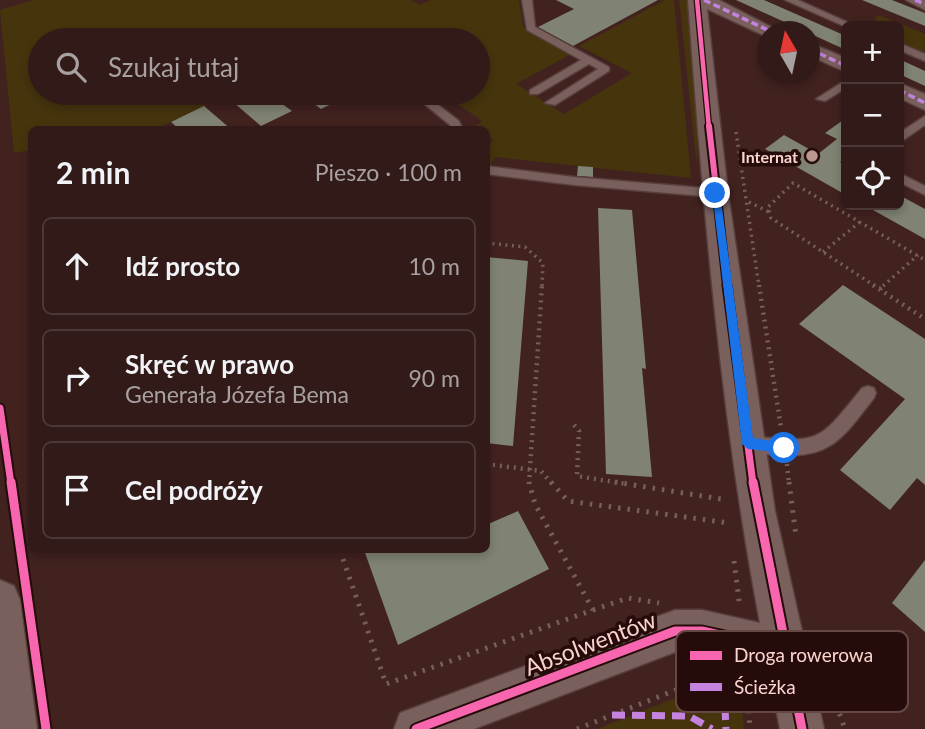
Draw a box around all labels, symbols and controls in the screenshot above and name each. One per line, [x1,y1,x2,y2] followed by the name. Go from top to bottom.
[757,21,820,84] north arrow
[841,21,904,210] map controls
[841,21,904,84] button: +
[28,28,490,105] search box
[52,48,90,86] icon: search
[108,51,239,83] text: Szukaj tutaj
[841,84,904,147] button: −
[741,147,798,166] place label: Internat
[841,147,904,210] button: locate
[804,148,820,164] marker: Internat
[56,154,130,190] text: 2 min
[315,158,462,186] text: Pieszo · 100 m
[699,177,730,208] route end
[58,247,96,285] icon: ahead
[125,250,240,282] text: Idź prosto
[409,252,460,280] text: 10 m
[125,348,294,380] text: Skręć w prawo
[58,359,96,397] icon: right
[409,364,460,392] text: 90 m
[125,380,349,408] text: Generała Józefa Bema
[768,432,799,463] route start
[58,471,96,509] icon: arrive
[125,474,263,506] text: Cel podróży
[520,605,660,681] street label: Absolwentów
[676,631,908,712] legend
[734,643,873,666] text: Droga rowerowa
[734,675,796,698] text: Ścieżka

